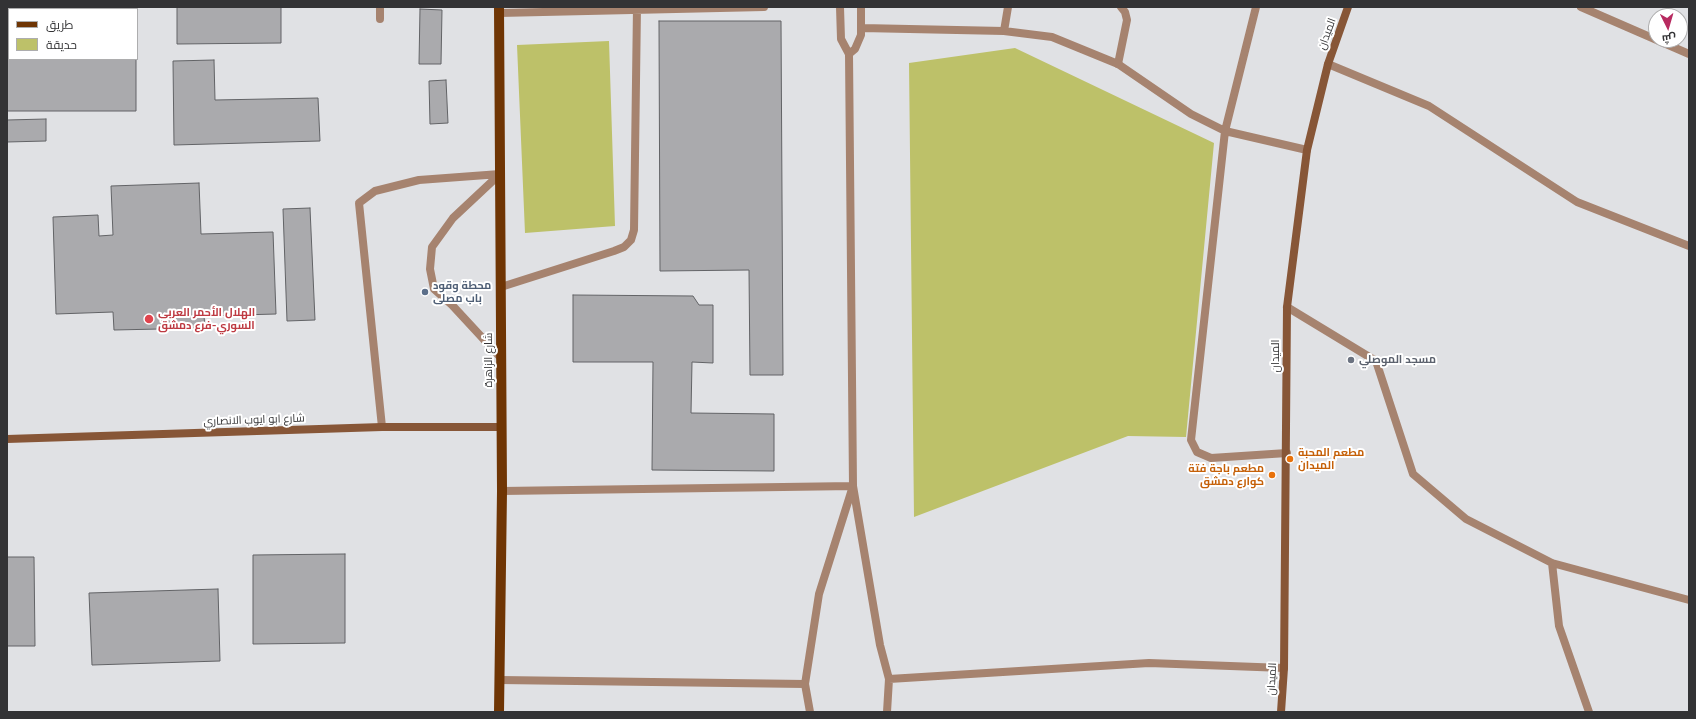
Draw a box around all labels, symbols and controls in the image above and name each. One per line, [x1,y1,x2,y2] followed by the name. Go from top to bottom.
[8,8,138,60] legend
[1648,8,1688,48] north arrow
[1315,16,1339,52] street label: الميدان
[46,17,73,32] text: طريق
[1661,31,1677,47] text: ش
[46,37,77,52] text: حديقة
[433,279,491,305] place label: محطة وقود باب مصلى
[420,287,430,297] marker: محطة وقود باب مصلى
[158,306,255,332] place label: الهلال الأحمر العربي السوري-فرع دمشق
[143,313,155,325] marker: الهلال الأحمر العربي السوري-فرع دمشق
[482,333,496,387] street label: شارع الزاهرة
[1269,340,1283,372] street label: الميدان
[1359,353,1436,367] place label: مسجد الموصلي
[1346,355,1356,365] marker: مسجد الموصلي
[203,412,305,428] street label: شارع ابو ايوب الانصاري
[1298,446,1364,472] place label: مطعم المحبة الميدان
[1285,454,1295,464] marker: مطعم المحبة الميدان
[1188,462,1264,488] place label: مطعم باجة فتة كوارع دمشق
[1267,470,1277,480] marker: مطعم باجة فتة كوارع دمشق
[1265,662,1279,696] street label: الميدان

